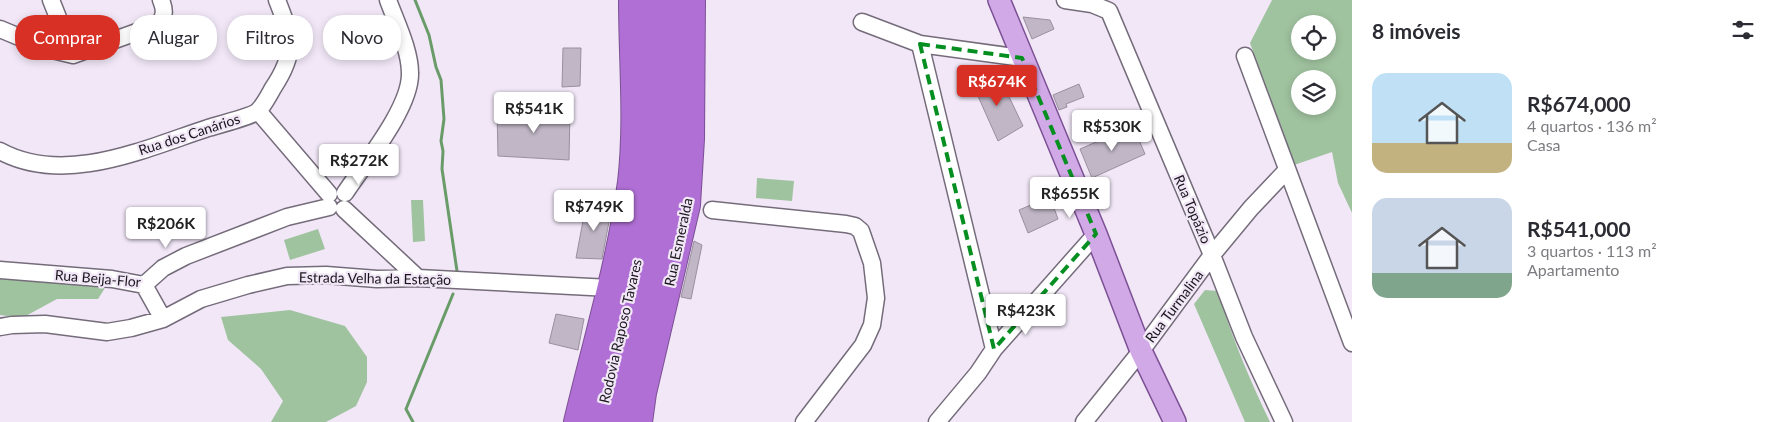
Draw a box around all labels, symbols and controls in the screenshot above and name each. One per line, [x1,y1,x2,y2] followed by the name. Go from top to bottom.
[15,15,120,60] chip: Comprar
[130,15,217,60] chip: Alugar
[227,15,313,60] chip: Filtros
[323,15,401,60] chip: Novo
[1291,15,1336,115] map controls
[1291,15,1336,60] button: locate
[1729,16,1757,44] icon: filters
[1372,18,1460,43] text: 8 imóveis
[956,64,1038,107] pin: R$674K
[1291,70,1336,115] button: layers
[968,71,1026,90] text: R$674K
[1527,91,1631,116] text: R$674,000
[493,92,575,134] pin: R$541K
[1412,93,1472,153] icon: home
[505,98,563,117] text: R$541K
[136,110,242,158] street label: Rua dos Canários
[1071,110,1153,152] pin: R$530K
[1083,116,1141,135] text: R$530K
[1527,116,1657,135] text: 4 quartos · 136 m²
[1527,135,1561,154] text: Casa
[318,144,400,186] pin: R$272K
[330,150,388,169] text: R$272K
[1171,172,1215,246] street label: Rua Topázio
[1029,176,1111,219] pin: R$655K
[1041,183,1099,202] text: R$655K
[553,190,635,232] pin: R$749K
[565,196,623,215] text: R$749K
[660,196,696,288] street label: Rua Esmeralda
[125,206,207,249] pin: R$206K
[137,213,195,232] text: R$206K
[1527,216,1631,241] text: R$541,000
[1412,218,1472,278] icon: home
[1527,241,1657,260] text: 3 quartos · 113 m²
[595,257,645,405] street label: Rodovia Raposo Tavares
[1527,260,1619,279] text: Apartamento
[54,266,142,290] street label: Rua Beija-Flor
[1141,267,1207,345] street label: Rua Turmalina
[299,268,451,288] street label: Estrada Velha da Estação
[985,294,1067,336] pin: R$423K
[997,300,1055,319] text: R$423K

